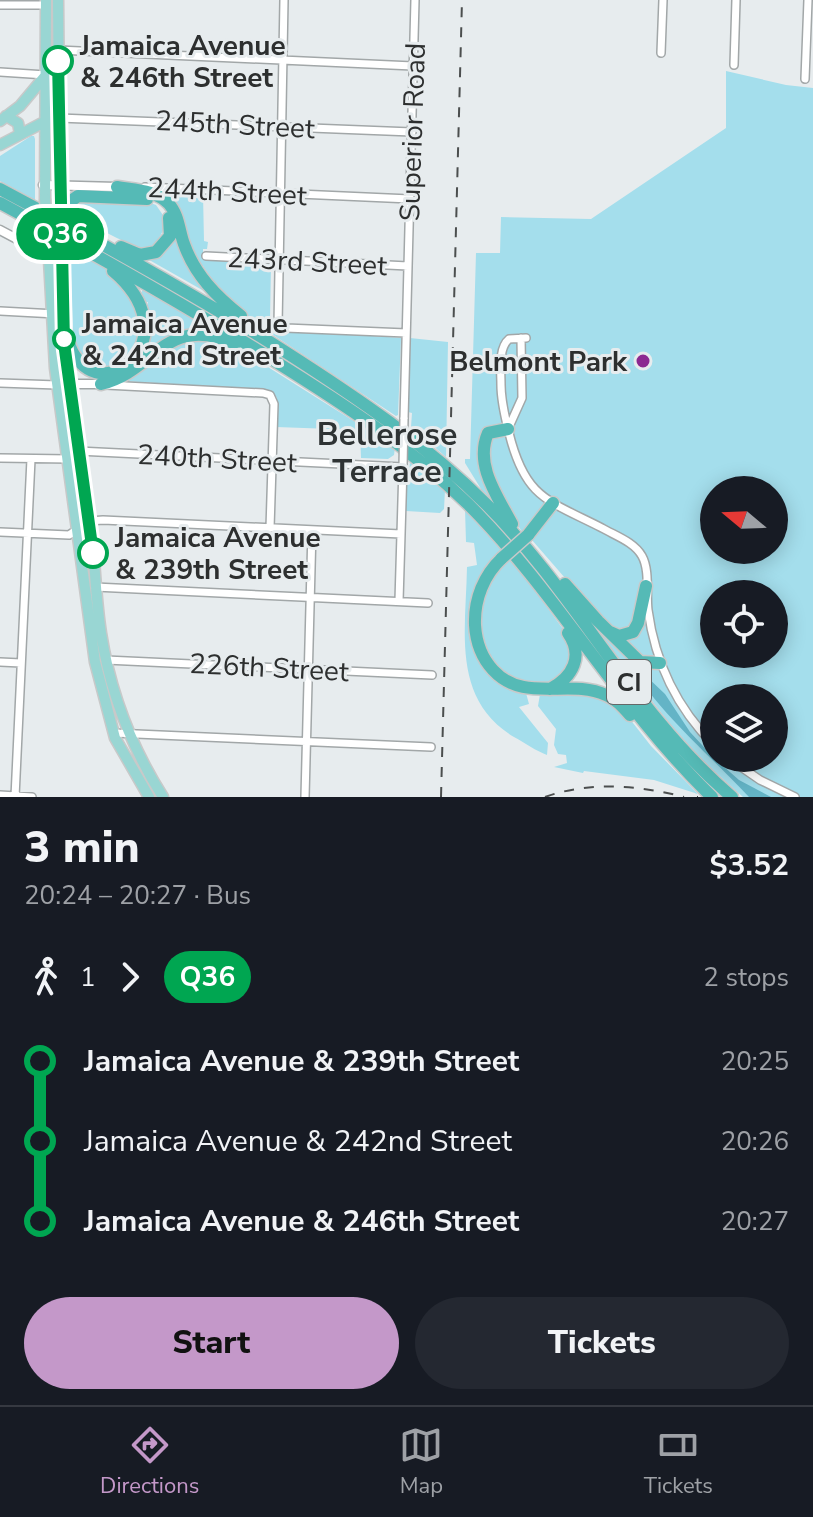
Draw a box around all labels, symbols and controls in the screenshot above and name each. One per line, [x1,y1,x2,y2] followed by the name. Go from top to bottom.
[79,27,286,97] place label: Jamaica Avenue & 246th Street
[391,42,435,222] street label: Superior Road
[43,46,73,76] marker: Jamaica Avenue & 246th Street
[154,102,316,148] street label: 245th Street
[146,169,308,215] street label: 244th Street
[14,208,106,260] line badge: Q36
[32,215,88,253] text: Q36
[226,239,388,285] street label: 243rd Street
[81,305,288,375] place label: Jamaica Avenue & 242nd Street
[53,328,75,350] marker: Jamaica Avenue & 242nd Street
[449,343,628,381] place label: Belmont Park
[634,352,652,370] marker: Belmont Park
[317,413,457,493] district label: Bellerose Terrace
[136,436,298,482] street label: 240th Street
[700,476,788,564] north arrow
[700,476,788,772] map controls
[114,519,321,589] place label: Jamaica Avenue & 239th Street
[78,538,108,568] marker: Jamaica Avenue & 239th Street
[700,580,788,668] button: locate
[188,645,350,691] street label: 226th Street
[607,660,651,704] road number: CI
[700,684,788,772] button: layers
[24,818,140,878] text: 3 min
[710,845,789,886] text: $3.52
[24,878,251,913] text: 20:24 – 20:27 · Bus
[24,955,68,999] icon: walk
[108,955,152,999] icon: forward
[180,958,235,996] text: Q36
[80,960,96,995] text: 1
[703,960,789,995] text: 2 stops
[84,1041,519,1082] text: Jamaica Avenue & 239th Street
[721,1044,789,1079] text: 20:25
[84,1121,512,1162] text: Jamaica Avenue & 242nd Street
[721,1124,789,1159] text: 20:26
[84,1201,519,1242] text: Jamaica Avenue & 246th Street
[721,1204,789,1239] text: 20:27
[24,1297,399,1389] button: Start
[415,1297,789,1389] button: Tickets
[100,1423,199,1501] tab: Directions
[399,1423,443,1501] tab: Map
[644,1423,713,1501] tab: Tickets

